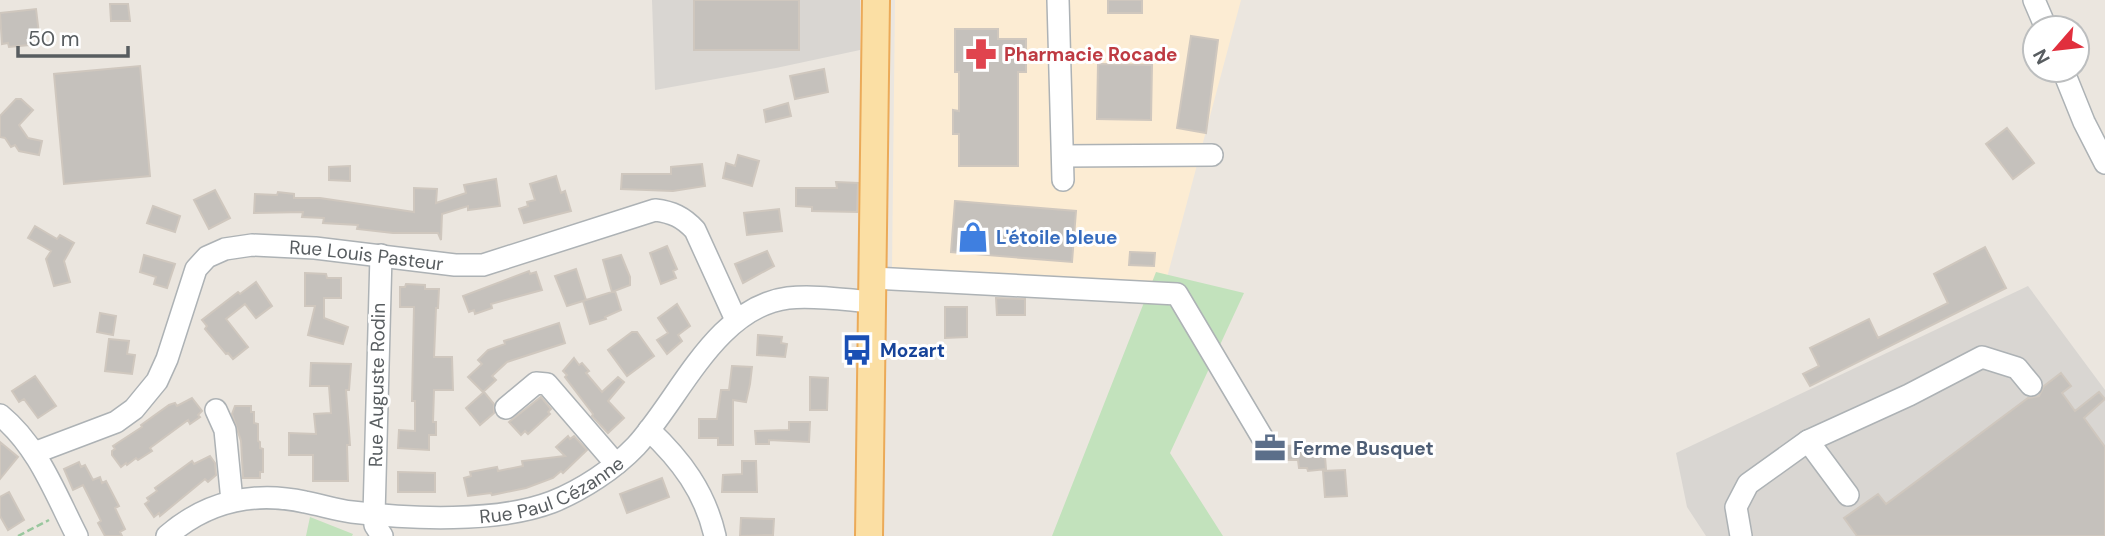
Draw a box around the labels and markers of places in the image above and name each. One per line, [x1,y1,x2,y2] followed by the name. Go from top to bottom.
[964,37,998,71] pharmacy icon: Pharmacie Rocade
[1004,42,1178,67] place label: Pharmacie Rocade
[956,220,990,254] shop icon: L'étoile bleue
[996,225,1117,250] place label: L'étoile bleue
[840,333,874,367] bus stop icon: Mozart
[880,338,945,363] place label: Mozart
[1253,431,1287,465] office icon: Ferme Busquet
[1293,436,1434,461] place label: Ferme Busquet

